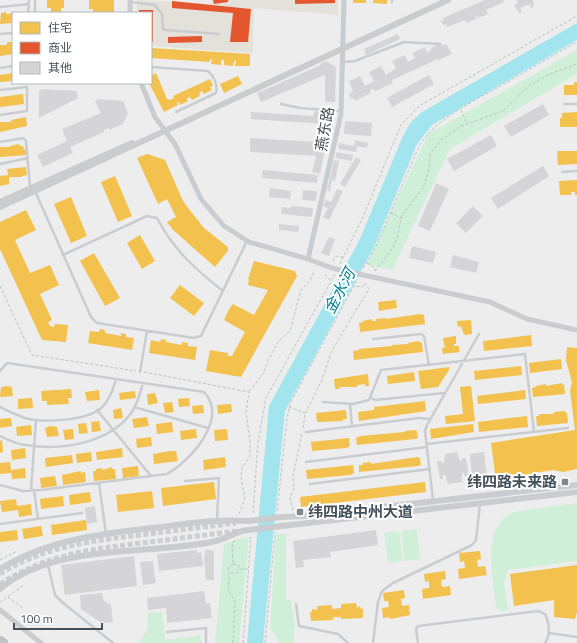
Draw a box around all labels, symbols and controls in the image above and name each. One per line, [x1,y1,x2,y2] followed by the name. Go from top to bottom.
[12,12,152,84] legend
[48,18,72,37] text: 住宅
[48,38,72,57] text: 商业
[48,58,72,77] text: 其他
[309,105,340,153] street label: 燕东路
[317,262,362,318] water label: 金水河
[467,470,557,493] place label: 纬四路未来路
[560,477,570,487] marker: 纬四路未来路
[308,500,413,523] place label: 纬四路中州大道
[295,507,305,517] marker: 纬四路中州大道
[14,605,102,631] scale bar
[20,609,53,628] text: 100 m

